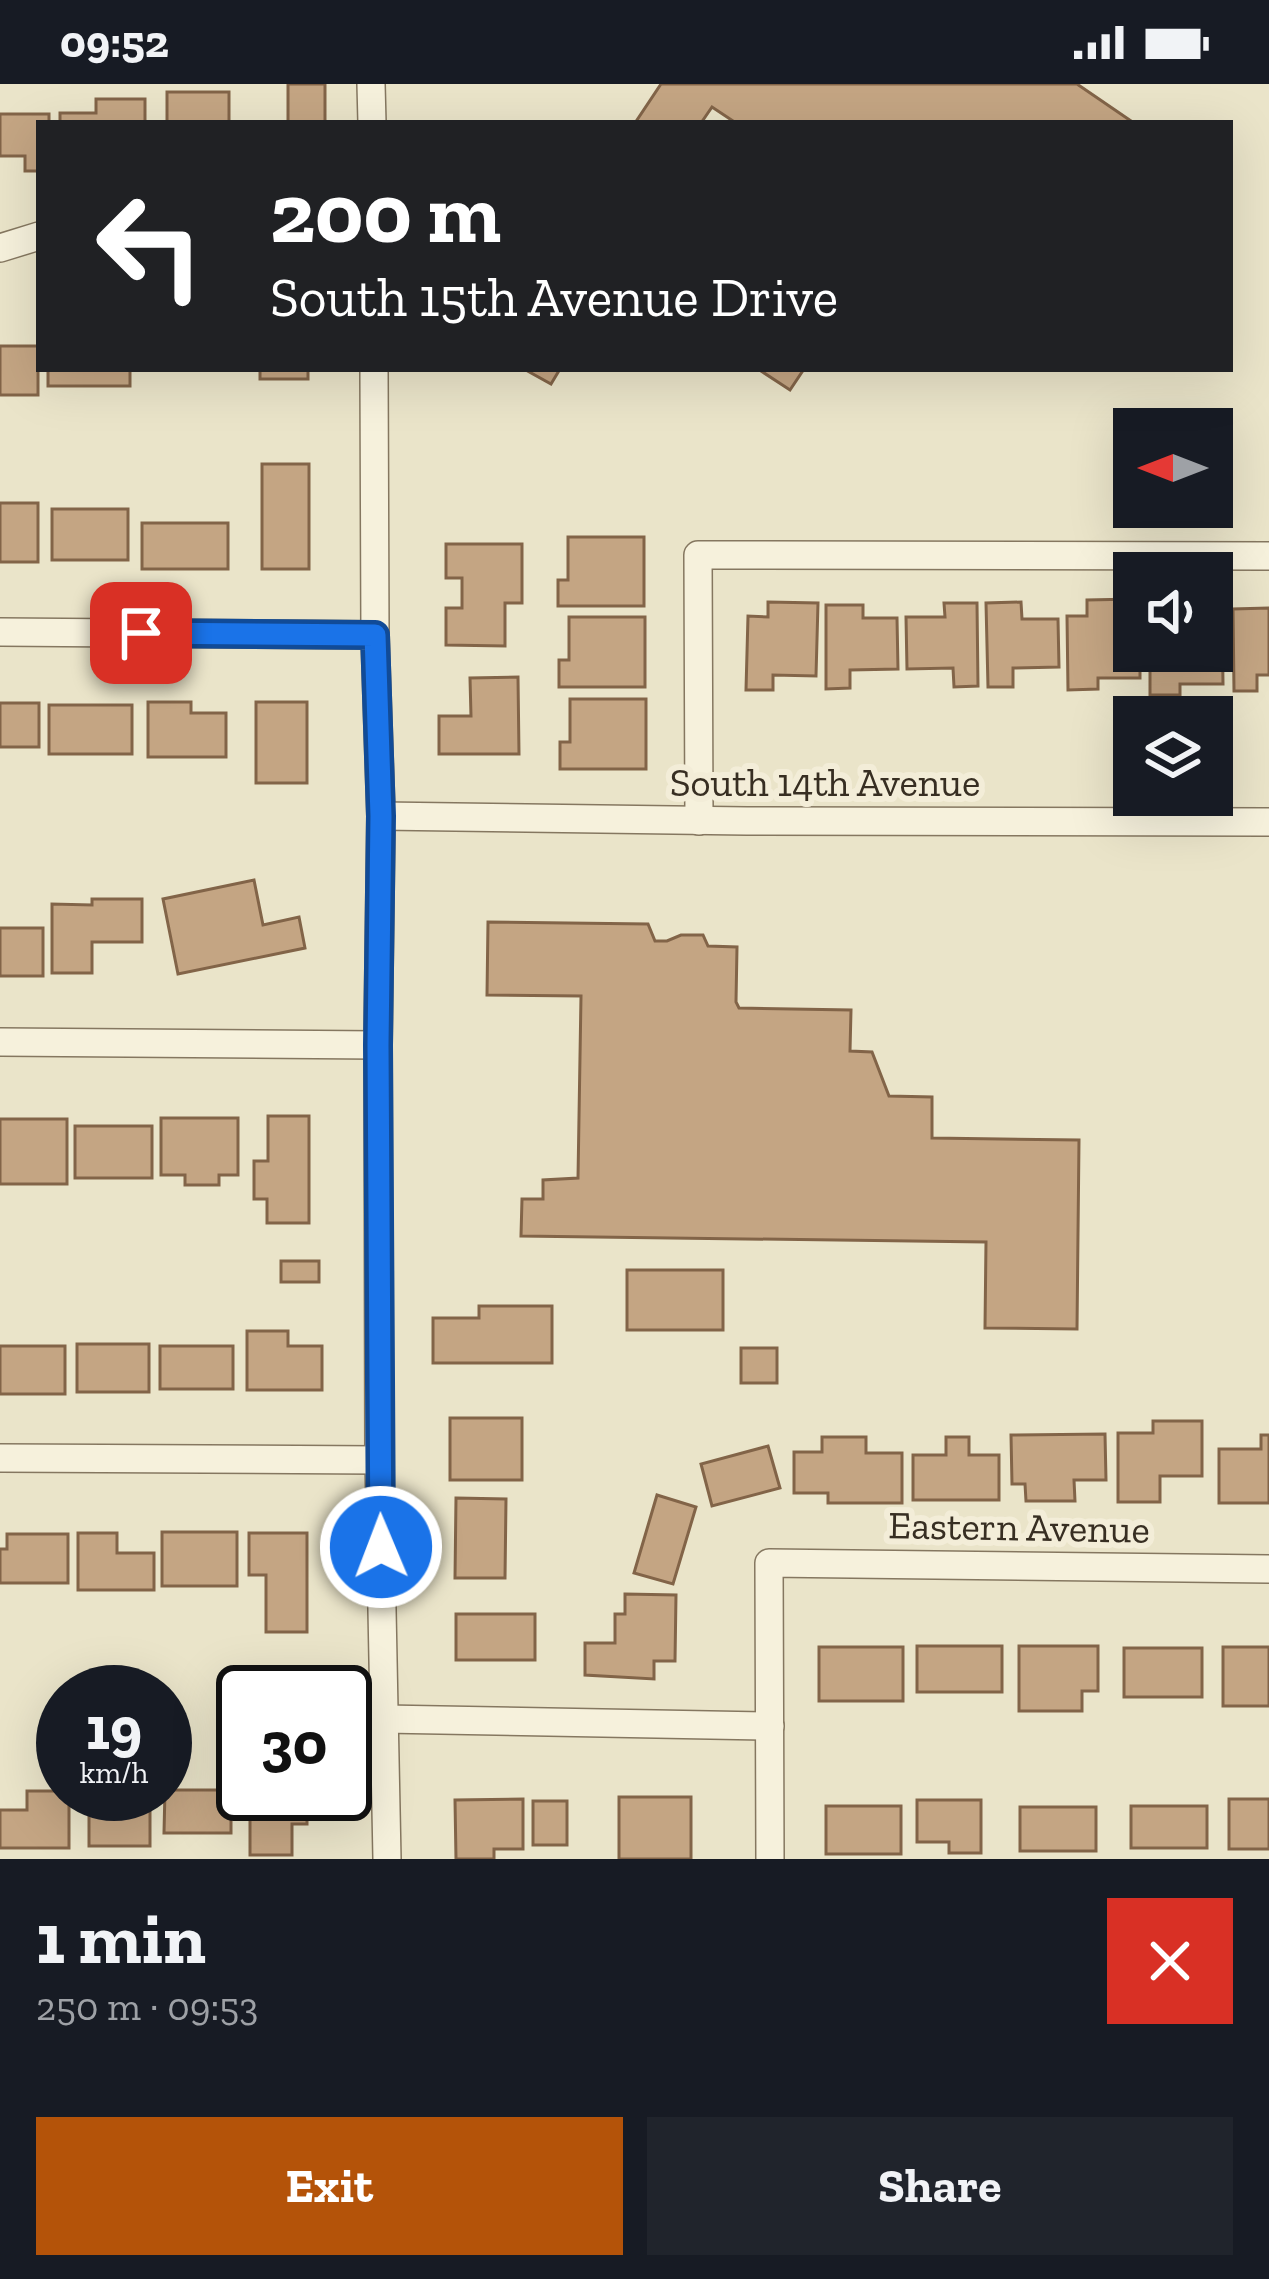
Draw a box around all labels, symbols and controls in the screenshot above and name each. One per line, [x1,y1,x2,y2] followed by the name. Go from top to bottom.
[60,15,169,69] text: 09:52
[270,163,501,264] text: 200 m
[72,168,228,324] icon: left
[270,265,838,330] text: South 15th Avenue Drive
[1113,408,1233,528] north arrow
[1113,408,1233,816] map controls
[1113,552,1233,672] button: sound
[90,582,192,684] pin
[108,600,174,666] icon: arrive
[1113,696,1233,816] button: layers
[670,759,980,806] street label: South 14th Avenue
[318,1484,444,1610] position arrow
[888,1501,1150,1553] street label: Eastern Avenue
[216,1665,372,1821] speed limit sign: 30
[86,1692,142,1764] text: 19
[80,1755,148,1791] text: km/h
[36,1895,206,1981] text: 1 min
[1107,1898,1233,2024] button: close
[36,1983,258,2030] text: 250 m · 09:53
[36,2117,623,2255] button: Exit
[647,2117,1233,2255] button: Share

